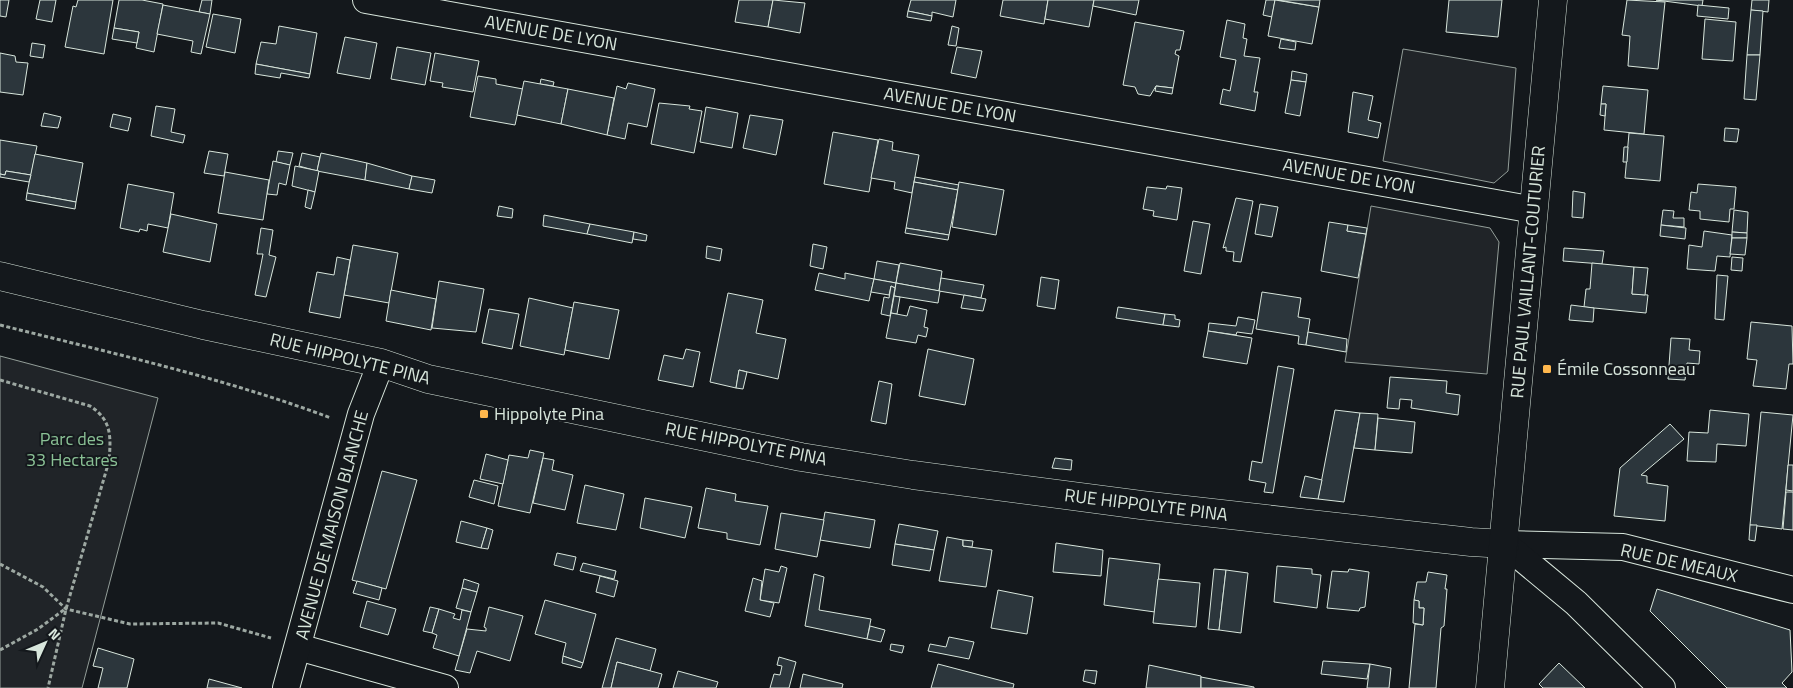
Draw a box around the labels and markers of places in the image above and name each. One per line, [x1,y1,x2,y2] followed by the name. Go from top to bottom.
[1557,355,1696,382] place label: Émile Cossonneau
[1541,363,1553,375] marker: Émile Cossonneau
[494,400,604,427] place label: Hippolyte Pina
[478,408,490,420] marker: Hippolyte Pina

